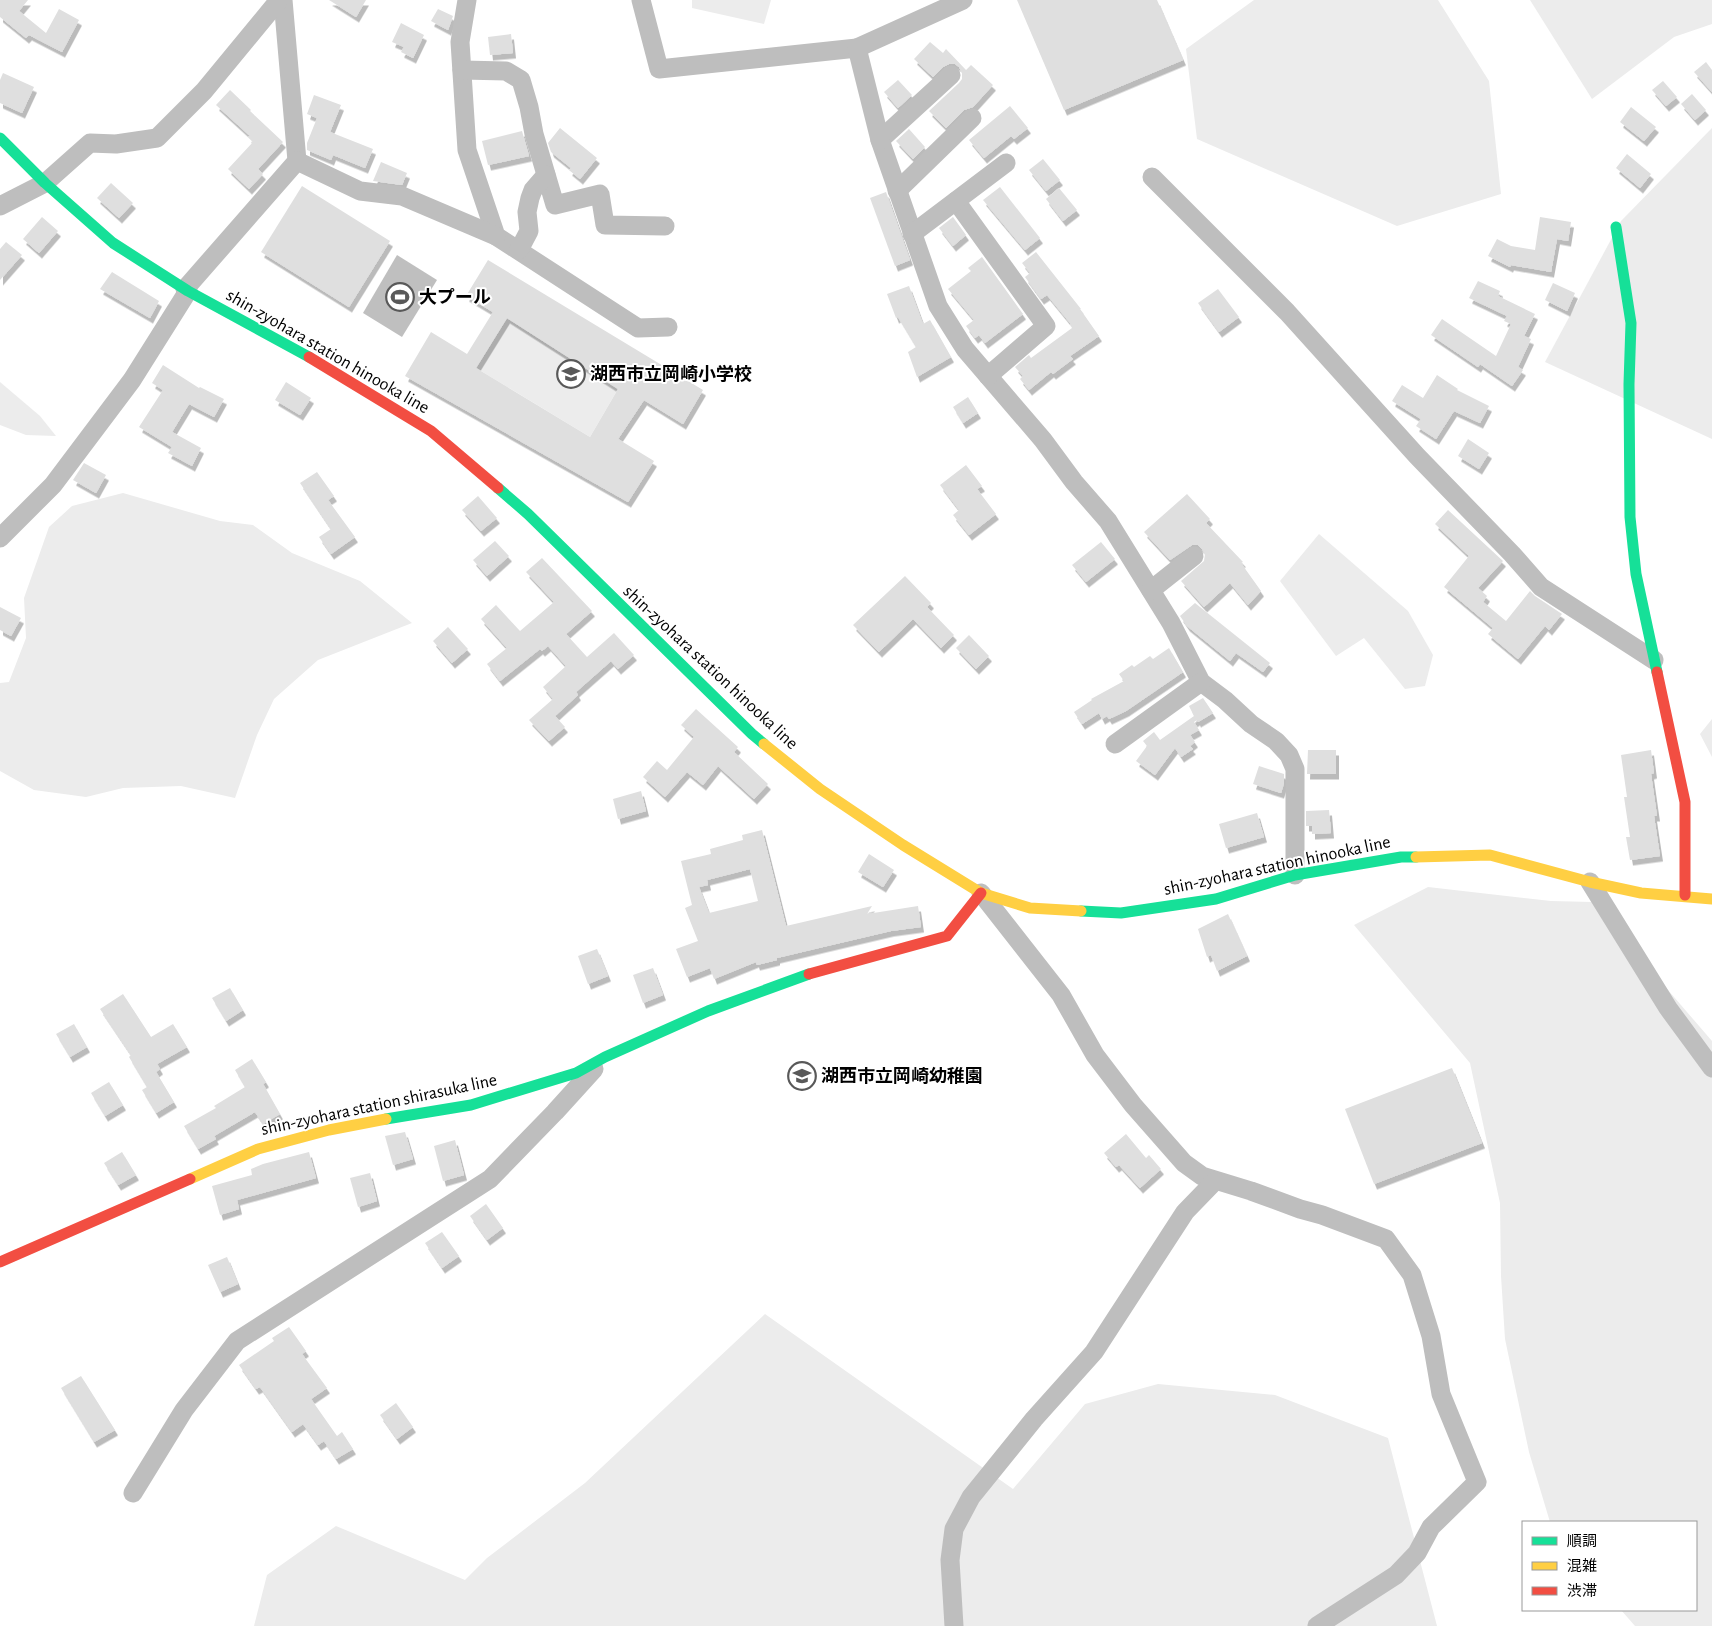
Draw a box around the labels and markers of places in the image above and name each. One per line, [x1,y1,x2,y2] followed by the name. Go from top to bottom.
[385,282,415,312] sports icon: 大プール
[419,288,491,307] place label: 大プール
[556,359,586,389] school or university icon: 湖西市立岡崎小学校
[590,364,752,384] place label: 湖西市立岡崎小学校
[787,1061,817,1091] school or university icon: 湖西市立岡崎幼稚園
[821,1066,983,1086] place label: 湖西市立岡崎幼稚園

